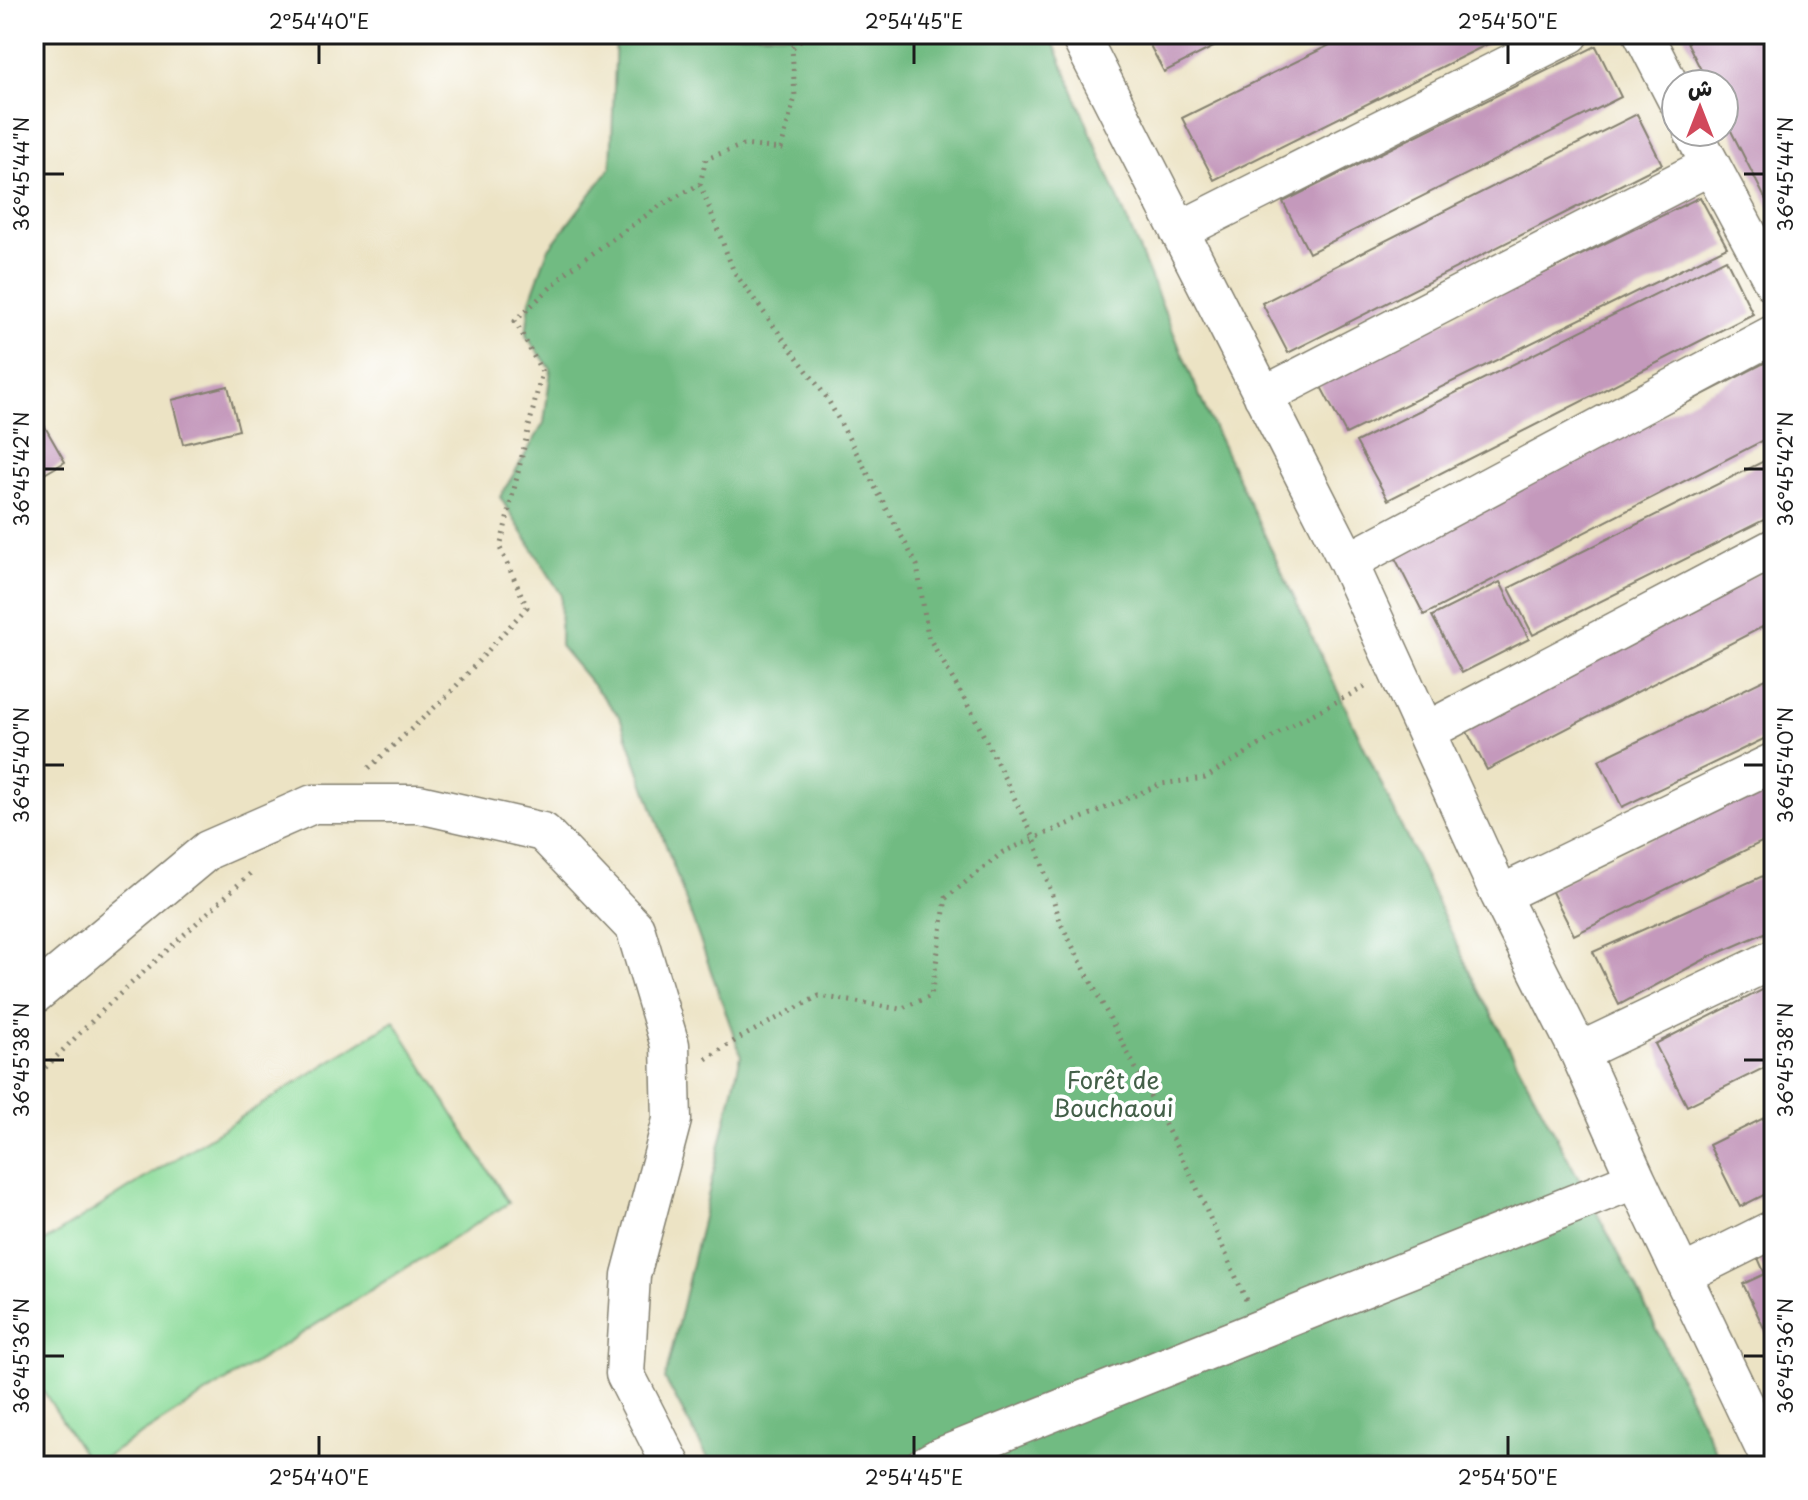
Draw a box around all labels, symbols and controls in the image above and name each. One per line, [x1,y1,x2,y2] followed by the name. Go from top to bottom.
[269,6,369,36] text: 2°54'40"E
[865,6,963,36] text: 2°54'45"E
[1458,6,1558,36] text: 2°54'50"E
[1660,68,1740,148] north arrow
[1688,70,1712,103] text: ش
[6,116,36,232] text: 36°45'44"N
[1770,116,1800,232] text: 36°45'44"N
[6,411,36,527] text: 36°45'42"N
[1770,411,1800,527] text: 36°45'42"N
[6,707,36,823] text: 36°45'40"N
[1770,707,1800,823] text: 36°45'40"N
[6,1002,36,1118] text: 36°45'38"N
[1770,1002,1800,1118] text: 36°45'38"N
[1053,1061,1173,1125] park label: Forêt de Bouchaoui
[6,1298,36,1414] text: 36°45'36"N
[1770,1298,1800,1414] text: 36°45'36"N
[269,1462,369,1492] text: 2°54'40"E
[865,1462,963,1492] text: 2°54'45"E
[1458,1462,1558,1492] text: 2°54'50"E

